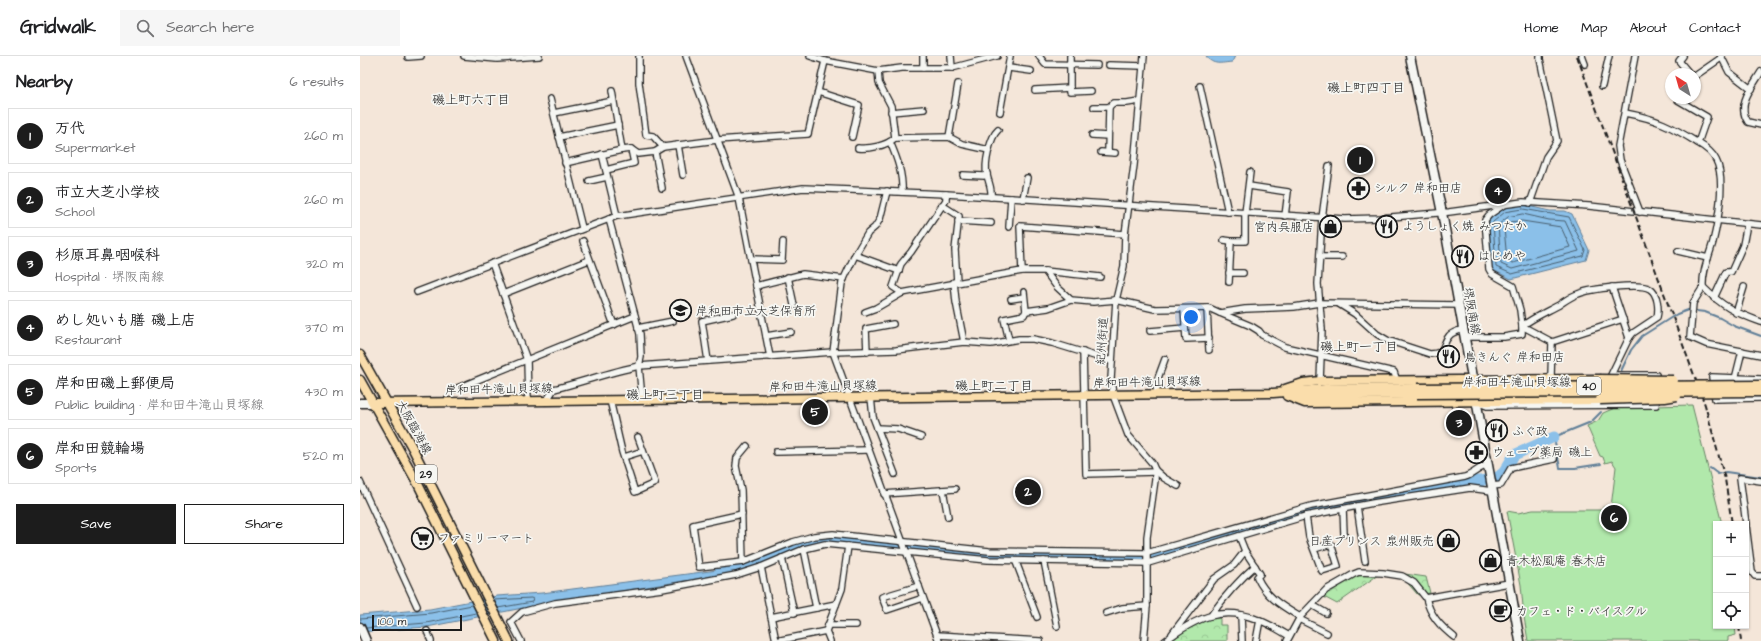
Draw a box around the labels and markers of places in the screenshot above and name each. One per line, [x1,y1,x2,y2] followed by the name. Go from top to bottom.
[1347,145,1373,175] pin: 1
[1346,175,1372,201] pharmacy icon: シルク 岸和田店
[1485,176,1511,206] pin: 4
[1374,180,1462,197] place label: シルク 岸和田店
[1373,213,1399,239] restaurant icon: ようしょく焼 みつたか
[1317,214,1343,240] shop icon: 宮内呉服店
[1402,218,1527,235] place label: ようしょく焼 みつたか
[1254,219,1314,236] place label: 宮内呉服店
[1449,243,1475,269] restaurant icon: はじめや
[1478,248,1526,265] place label: はじめや
[668,298,694,324] school or university icon: 岸和田市立大芝保育所
[696,303,816,320] place label: 岸和田市立大芝保育所
[1435,344,1461,370] restaurant icon: 鳥きんぐ 岸和田店
[1464,349,1565,366] place label: 鳥きんぐ 岸和田店
[802,397,828,427] pin: 5
[1446,408,1472,438] pin: 3
[1483,418,1509,444] restaurant icon: ふぐ政
[1512,423,1548,440] place label: ふぐ政
[1464,439,1490,465] pharmacy icon: ウェーブ薬局 磯上
[1492,444,1592,461] place label: ウェーブ薬局 磯上
[1015,477,1041,507] pin: 2
[1601,503,1627,533] pin: 6
[409,525,435,551] supermarket icon: ファミリーマート
[1436,528,1462,554] shop icon: 日産プリンス 泉州販売
[438,530,534,547] place label: ファミリーマート
[1309,533,1434,550] place label: 日産プリンス 泉州販売
[1478,548,1504,574] shop icon: 青木松風庵 春木店
[1506,553,1607,570] place label: 青木松風庵 春木店
[1488,598,1514,624] cafe icon: カフェ・ド・バイスクル
[1516,603,1647,620] place label: カフェ・ド・バイスクル

